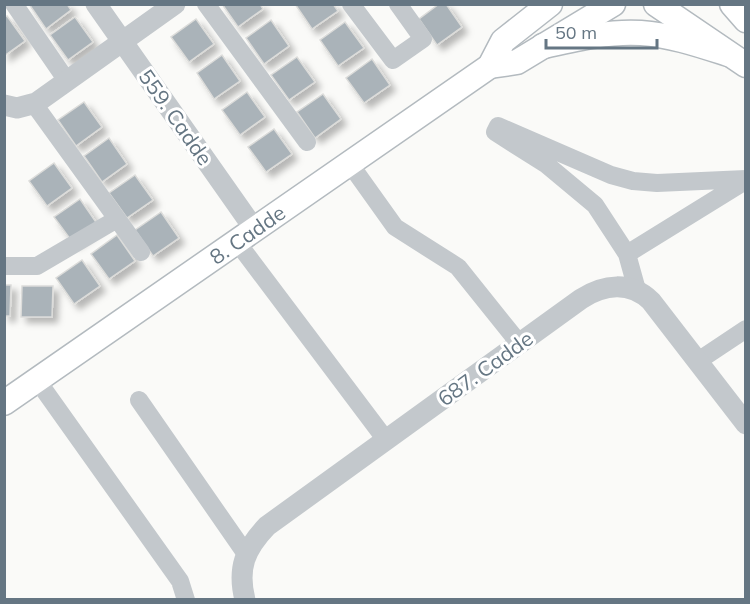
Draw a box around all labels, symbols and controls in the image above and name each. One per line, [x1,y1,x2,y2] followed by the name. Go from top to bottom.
[546,12,657,50] scale bar
[555,21,597,44] text: 50 m
[133,64,219,170] street label: 559. Cadde
[204,199,290,270] street label: 8. Cadde
[432,325,538,411] street label: 687. Cadde

